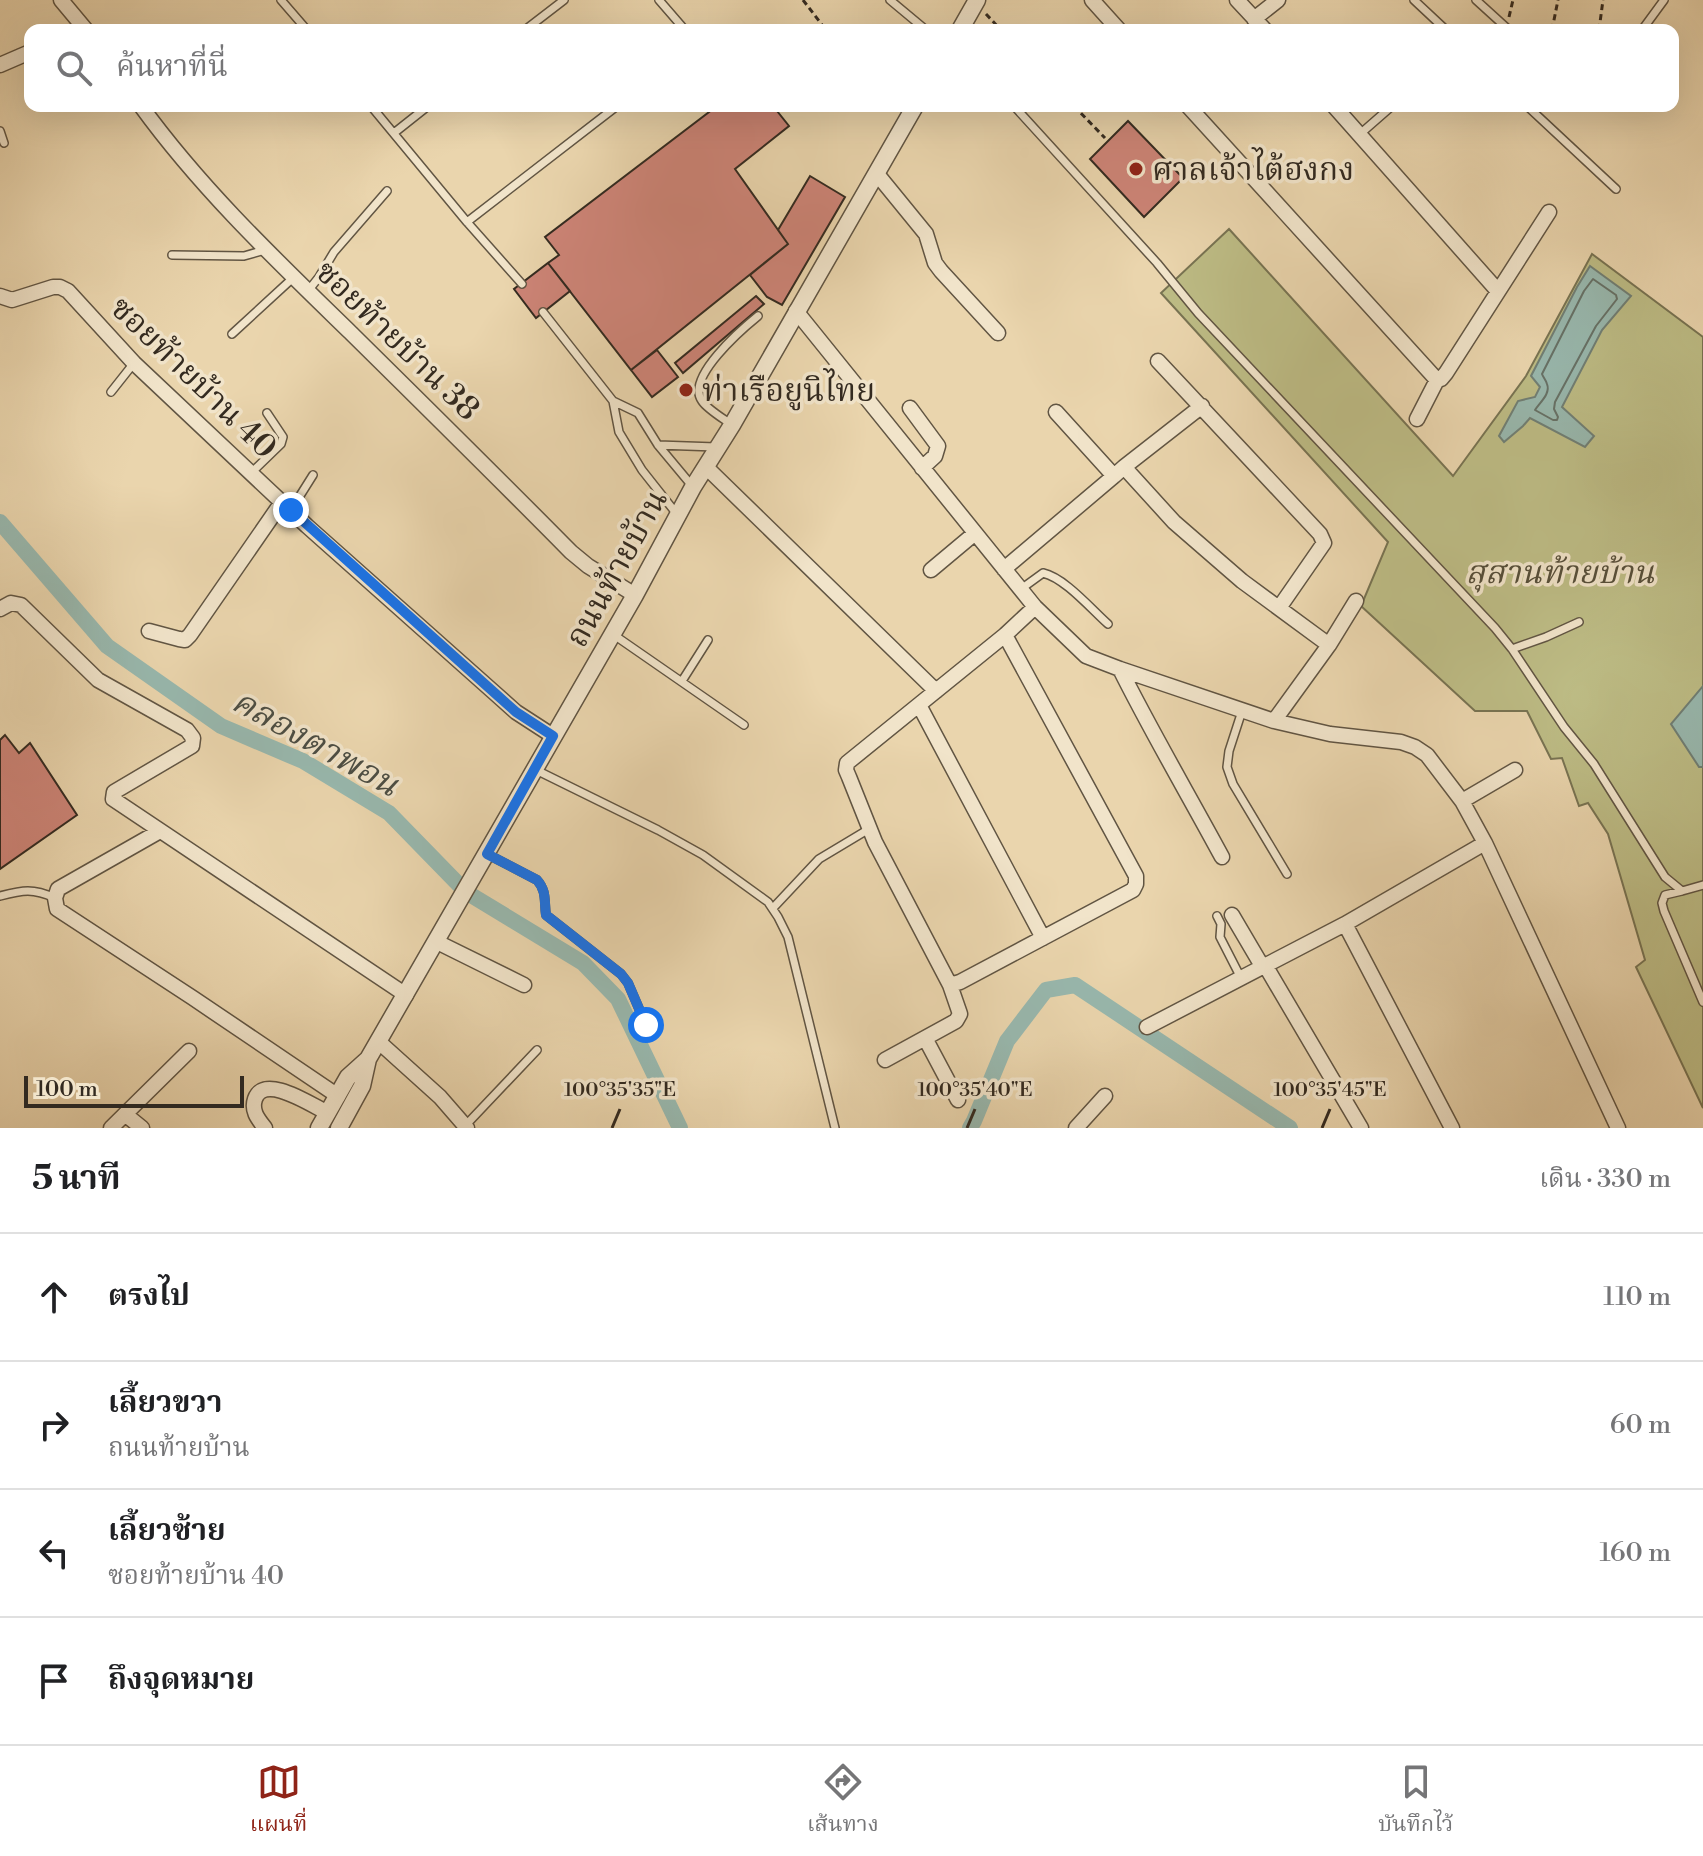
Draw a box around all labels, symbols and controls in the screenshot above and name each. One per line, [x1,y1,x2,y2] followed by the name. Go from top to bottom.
[24,24,1679,112] search box
[52,46,96,90] icon: search
[116,48,228,86] text: ค้นหาที่นี่
[1152,147,1354,190] place label: ศาลเจ้าไต้ฮงกง
[1127,160,1145,178] marker: ศาลเจ้าไต้ฮงกง
[307,252,488,429] street label: ซอยท้ายบ้าน 38
[102,288,285,467] street label: ซอยท้ายบ้าน 40
[702,368,875,411] place label: ท่าเรือยูนิไทย
[677,381,695,399] marker: ท่าเรือยูนิไทย
[557,483,677,654] street label: ถนนท้ายบ้าน
[273,492,309,528] route end
[1466,553,1655,593] park label: สุสานท้ายบ้าน
[224,681,406,807] water label: คลองตาพอน
[628,1007,664,1043] route start
[24,1072,244,1108] scale bar
[36,1076,98,1103] text: 100 m
[564,1078,676,1103] text: 100°35'35"E
[917,1078,1033,1103] text: 100°35'40"E
[1274,1078,1386,1103] text: 100°35'45"E
[32,1158,121,1200] text: 5 นาที
[1539,1163,1671,1195] text: เดิน · 330 m
[32,1275,76,1319] icon: ahead
[108,1277,190,1315] text: ตรงไป
[1603,1281,1671,1313] text: 110 m
[108,1384,222,1422] text: เลี้ยวขวา
[32,1403,76,1447] icon: right
[1610,1409,1671,1441] text: 60 m
[108,1432,250,1464] text: ถนนท้ายบ้าน
[108,1512,226,1550] text: เลี้ยวซ้าย
[32,1531,76,1575] icon: left
[1600,1537,1671,1569] text: 160 m
[108,1560,284,1592] text: ซอยท้ายบ้าน 40
[32,1659,76,1703] icon: arrive
[108,1661,254,1699] text: ถึงจุดหมาย
[250,1760,307,1843] tab: แผนที่
[807,1760,879,1843] tab: เส้นทาง
[1378,1760,1453,1843] tab: บันทึกไว้

